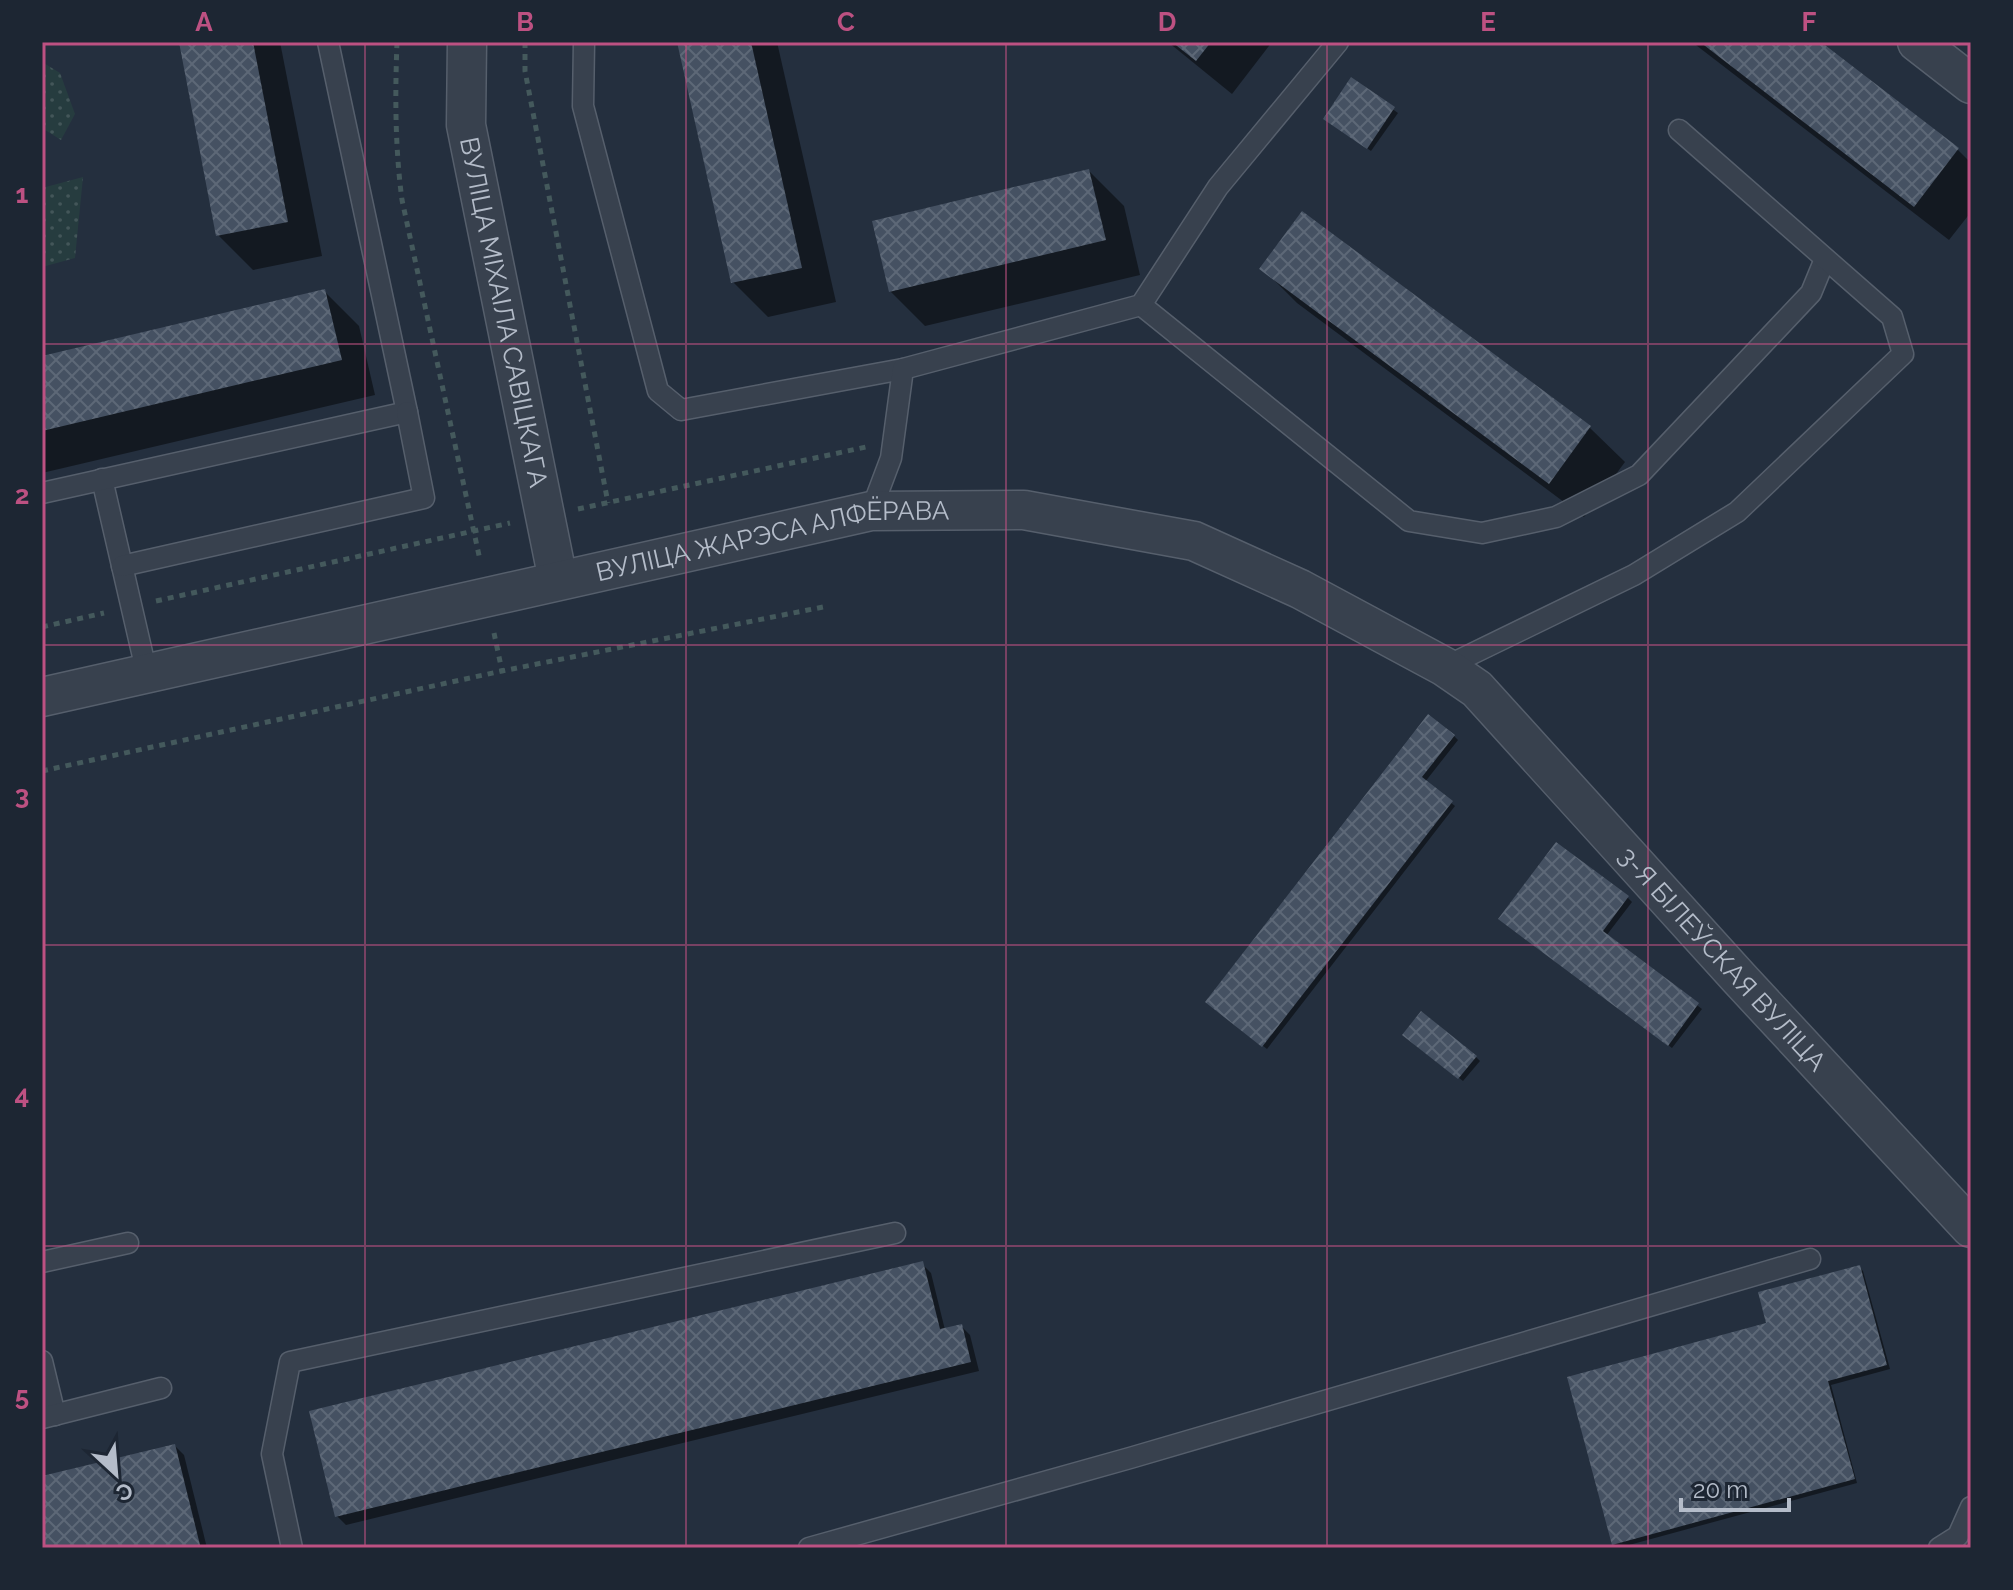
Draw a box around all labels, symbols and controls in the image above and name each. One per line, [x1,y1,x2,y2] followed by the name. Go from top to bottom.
[195,7,213,37] text: A
[516,7,534,37] text: B
[837,7,855,37] text: C
[1158,7,1176,37] text: D
[1480,7,1496,37] text: E
[1802,7,1817,37] text: F
[454,135,554,490] street label: ВУЛІЦА МІХАІЛА САВІЦКАГА
[16,179,29,209] text: 1
[15,480,29,510] text: 2
[593,495,950,587] street label: ВУЛІЦА ЖАРЭСА АЛФЁРАВА
[15,780,29,810] text: 3
[1613,841,1833,1077] street label: 3-Я БІЛЕЎСКАЯ ВУЛІЦА
[15,1080,29,1110] text: 4
[15,1381,29,1411] text: 5
[76,1434,156,1514] north arrow
[1681,1462,1789,1512] scale bar
[1693,1475,1748,1504] text: 20 m
[112,1477,137,1507] text: С

